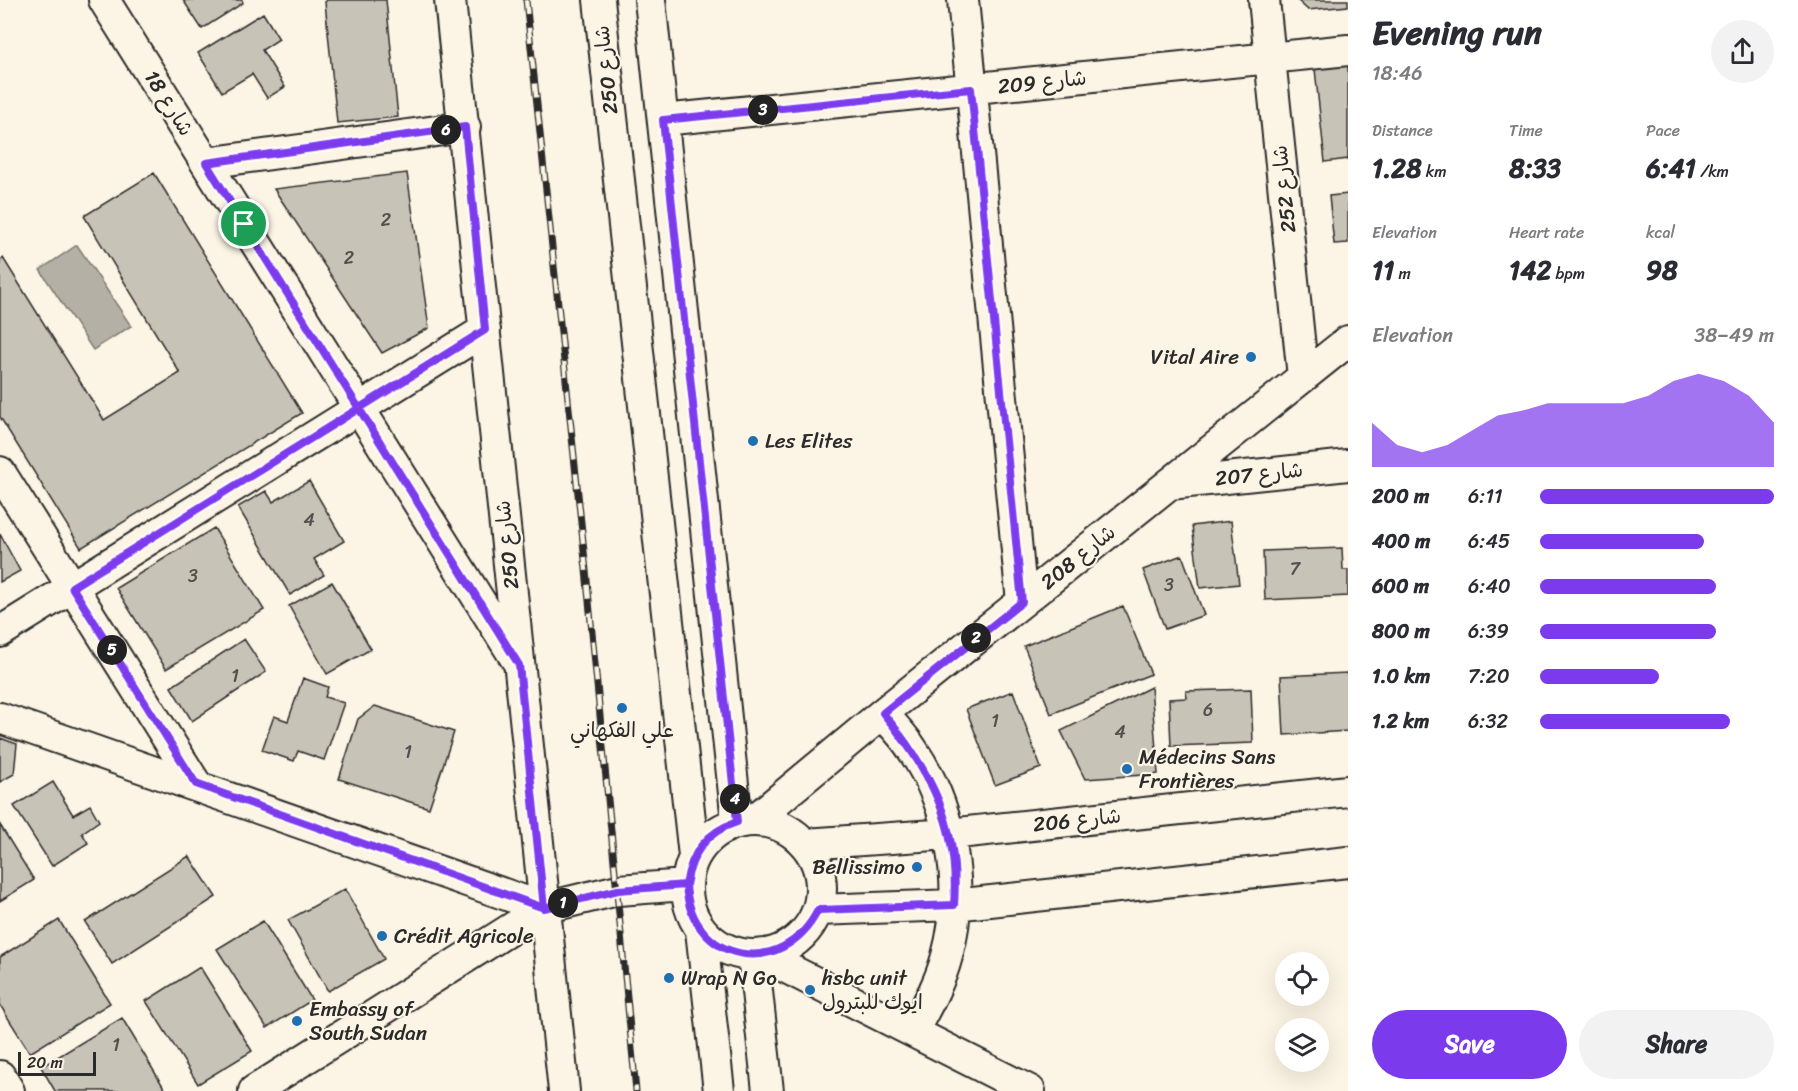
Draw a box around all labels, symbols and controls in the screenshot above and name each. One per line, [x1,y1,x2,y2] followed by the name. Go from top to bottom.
[1372,4,1542,62] text: Evening run
[1711,20,1774,83] button: share
[582,24,630,116] street label: شارع 250
[1372,56,1423,91] text: 18:46
[996,58,1088,106] street label: شارع 209
[134,62,204,144] street label: شارع 18
[748,95,778,125] pin: 3
[759,95,767,124] text: 3
[431,115,461,145] pin: 6
[441,115,451,144] text: 6
[1372,116,1433,145] text: Distance
[1509,116,1543,145] text: Time
[1646,116,1680,145] text: Pace
[1261,143,1307,235] street label: شارع 252
[1372,145,1422,191] text: 1.28
[1509,145,1561,191] text: 8:33
[1646,145,1696,191] text: 6:41
[1422,157,1447,186] text: km
[1696,157,1729,186] text: /km
[218,198,269,249] pin
[381,204,391,236] house number: 2
[227,207,260,240] icon: arrive
[1372,218,1437,247] text: Elevation
[1509,218,1584,247] text: Heart rate
[1646,218,1675,247] text: kcal
[344,242,354,274] house number: 2
[1372,247,1394,293] text: 11
[1509,247,1551,293] text: 142
[1646,247,1678,293] text: 98
[1394,259,1411,288] text: m
[1551,259,1585,288] text: bpm
[1372,318,1453,353] text: Elevation
[1694,318,1774,353] text: 38–49 m
[1151,338,1239,376] place label: Vital Aire
[1244,350,1258,364] marker: Vital Aire
[765,422,853,460] place label: Les Elites
[746,434,760,448] marker: Les Elites
[1213,450,1305,498] street label: شارع 207
[1372,479,1429,514] text: 200 m
[1468,479,1503,514] text: 6:11
[483,499,531,591] street label: شارع 250
[303,504,315,536] house number: 4
[1031,514,1125,600] street label: شارع 208
[1372,524,1430,559] text: 400 m
[1468,524,1510,559] text: 6:45
[1290,553,1302,585] house number: 7
[188,560,198,592] house number: 3
[1164,569,1174,601] house number: 3
[1372,569,1429,604] text: 600 m
[1468,569,1511,604] text: 6:40
[1372,614,1430,649] text: 800 m
[1468,614,1509,649] text: 6:39
[961,623,991,653] pin: 2
[971,623,981,652] text: 2
[97,635,127,665] pin: 5
[107,635,117,664] text: 5
[1372,659,1430,694] text: 1.0 km
[1468,659,1510,694] text: 7:20
[231,660,239,692] house number: 1
[1203,694,1213,726] house number: 6
[615,701,629,715] marker: علي الفكهاني
[1372,704,1429,739] text: 1.2 km
[1468,704,1508,739] text: 6:32
[991,705,999,737] house number: 1
[570,711,674,749] place label: علي الفكهاني
[1114,716,1126,748] house number: 4
[404,736,412,768] house number: 1
[1139,738,1276,800] place label: Médecins Sans Frontières
[1120,762,1134,776] marker: Médecins Sans Frontières
[720,784,750,814] pin: 4
[730,784,740,813] text: 4
[1031,796,1123,844] street label: شارع 206
[812,848,905,886] place label: Bellissimo
[910,860,924,874] marker: Bellissimo
[548,888,578,918] pin: 1
[560,888,566,917] text: 1
[394,917,534,955] place label: Crédit Agricole
[375,929,389,943] marker: Crédit Agricole
[1275,952,1329,1072] map controls
[1275,952,1329,1006] button: locate
[681,959,777,997] place label: Wrap N Go
[821,959,923,1021] place label: hsbc unit ايوك للبترول
[662,971,676,985] marker: Wrap N Go
[803,983,817,997] marker: hsbc unit ايوك للبترول
[309,990,427,1052] place label: Embassy of South Sudan
[1372,1010,1567,1079] button: Save
[1579,1010,1774,1079] button: Share
[290,1014,304,1028] marker: Embassy of South Sudan
[1275,1018,1329,1072] button: layers
[112,1029,120,1061] house number: 1
[27,1048,63,1077] text: 20 m
[18,1049,96,1076] scale bar

